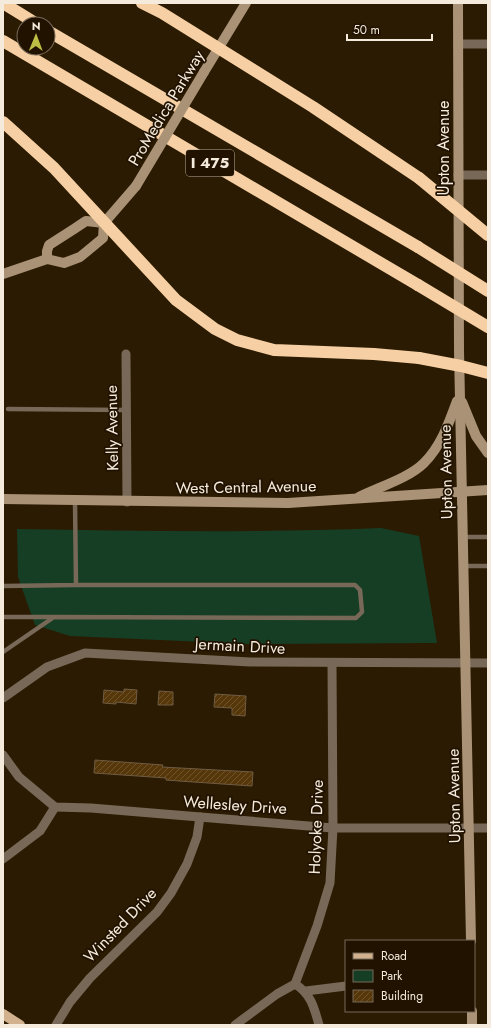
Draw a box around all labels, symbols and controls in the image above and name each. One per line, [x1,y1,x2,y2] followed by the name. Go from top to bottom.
[16,16,56,56] north arrow
[347,16,432,42] scale bar
[32,18,41,34] text: N
[353,21,380,39] text: 50 m
[122,45,210,170] street label: ProMedica Parkway
[432,101,455,195] street label: Upton Avenue
[186,150,234,176] road number: I 475
[100,385,124,471] street label: Kelly Avenue
[434,424,458,520] street label: Upton Avenue
[175,474,317,500] street label: West Central Avenue
[192,632,286,660] street label: Jermain Drive
[442,748,466,844] street label: Upton Avenue
[303,779,329,875] street label: Holyoke Drive
[182,790,288,820] street label: Wellesley Drive
[78,882,162,968] street label: Winsted Drive
[345,940,475,1012] legend
[381,947,407,965] text: Road
[381,967,403,985] text: Park
[381,987,423,1005] text: Building

